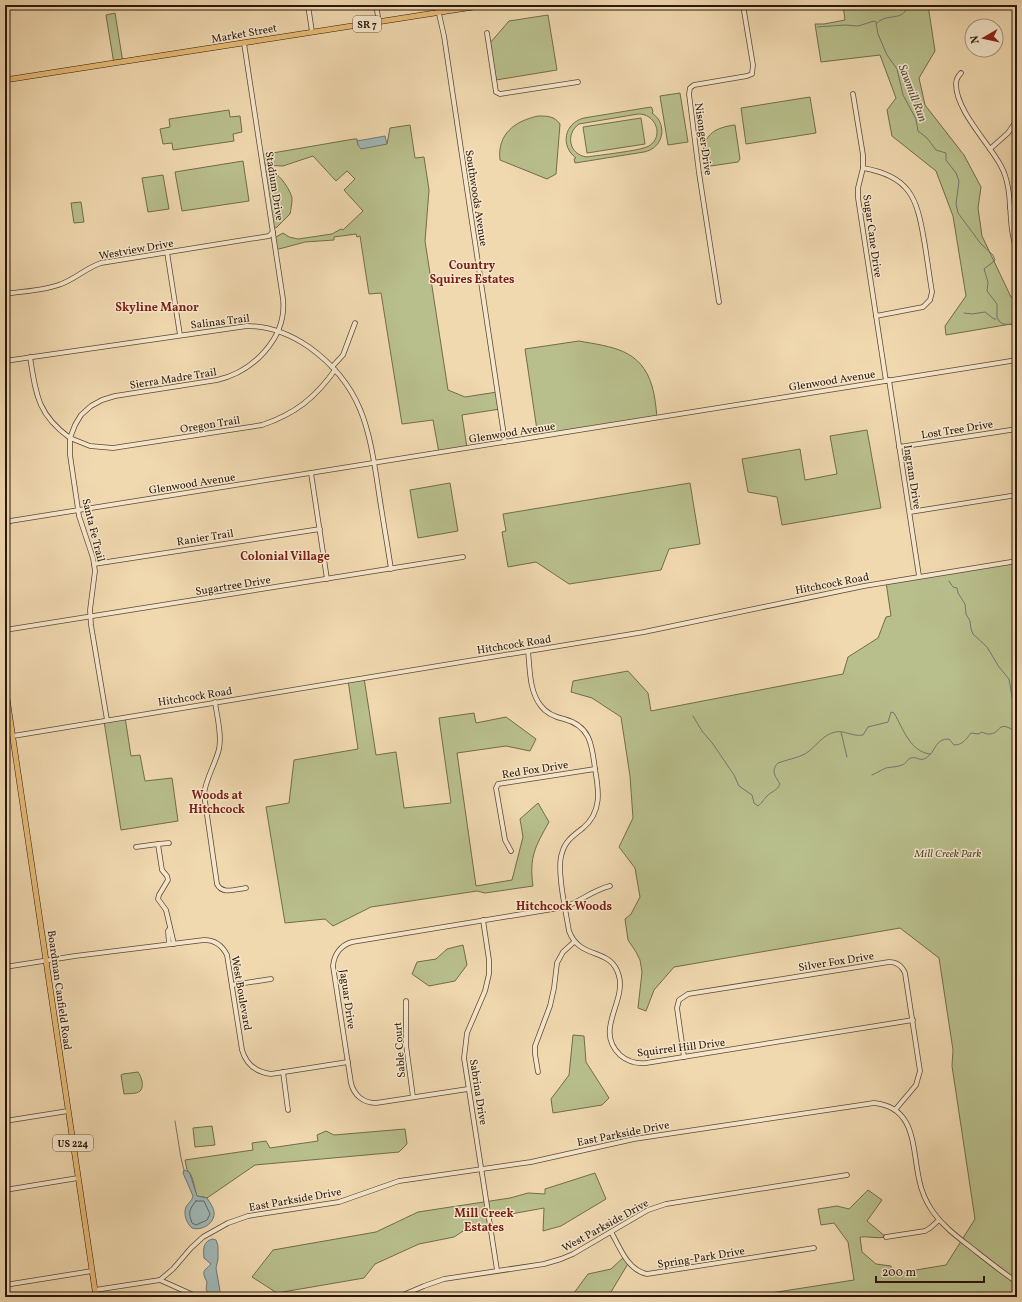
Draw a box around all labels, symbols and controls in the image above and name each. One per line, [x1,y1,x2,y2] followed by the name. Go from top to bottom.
[353,16,381,32] road number: SR 7
[964,18,1004,58] north arrow
[210,21,278,48] street label: Market Street
[968,34,984,44] text: N
[894,62,930,124] water label: Sawmill Run
[690,102,715,176] street label: Nisonger Drive
[460,149,491,247] street label: Southwoods Avenue
[261,151,286,222] street label: Stadium Drive
[858,194,885,279] street label: Sugar Cane Drive
[98,237,175,264] street label: Westview Drive
[429,258,515,288] district label: Country Squires Estates
[115,300,199,316] district label: Skyline Manor
[190,311,251,334] street label: Salinas Trail
[129,365,218,394] street label: Sierra Madre Trail
[788,367,876,396] street label: Glenwood Avenue
[179,413,241,438] street label: Oregon Trail
[920,417,994,444] street label: Lost Tree Drive
[468,419,556,448] street label: Glenwood Avenue
[899,444,924,510] street label: Ingram Drive
[148,470,236,499] street label: Glenwood Avenue
[77,497,108,564] street label: Santa Fe Trail
[176,527,235,550] street label: Ranier Trail
[240,549,330,565] district label: Colonial Village
[794,570,871,599] street label: Hitchcock Road
[195,573,272,600] street label: Sugartree Drive
[476,632,552,659] street label: Hitchcock Road
[157,684,233,711] street label: Hitchcock Road
[501,758,569,783] street label: Red Fox Drive
[189,788,246,818] district label: Woods at Hitchcock
[914,847,981,862] park label: Mill Creek Park
[516,899,612,915] district label: Hitchcock Woods
[43,929,74,1051] street label: Boardman Canfield Road
[797,949,875,976] street label: Silver Fox Drive
[227,955,254,1032] street label: West Boulevard
[335,968,358,1030] street label: Jaguar Drive
[391,1021,410,1078] street label: Sable Court
[636,1036,726,1061] street label: Squirrel Hill Drive
[465,1058,490,1126] street label: Sabrina Drive
[576,1118,671,1151] street label: East Parkside Drive
[53,1135,93,1151] road number: US 224
[248,1185,343,1216] street label: East Parkside Drive
[560,1196,652,1256] street label: West Parkside Drive
[454,1206,514,1236] district label: Mill Creek Estates
[656,1244,746,1273] street label: Spring-Park Drive
[876,1258,984,1284] scale bar
[882,1265,916,1281] text: 200 m

